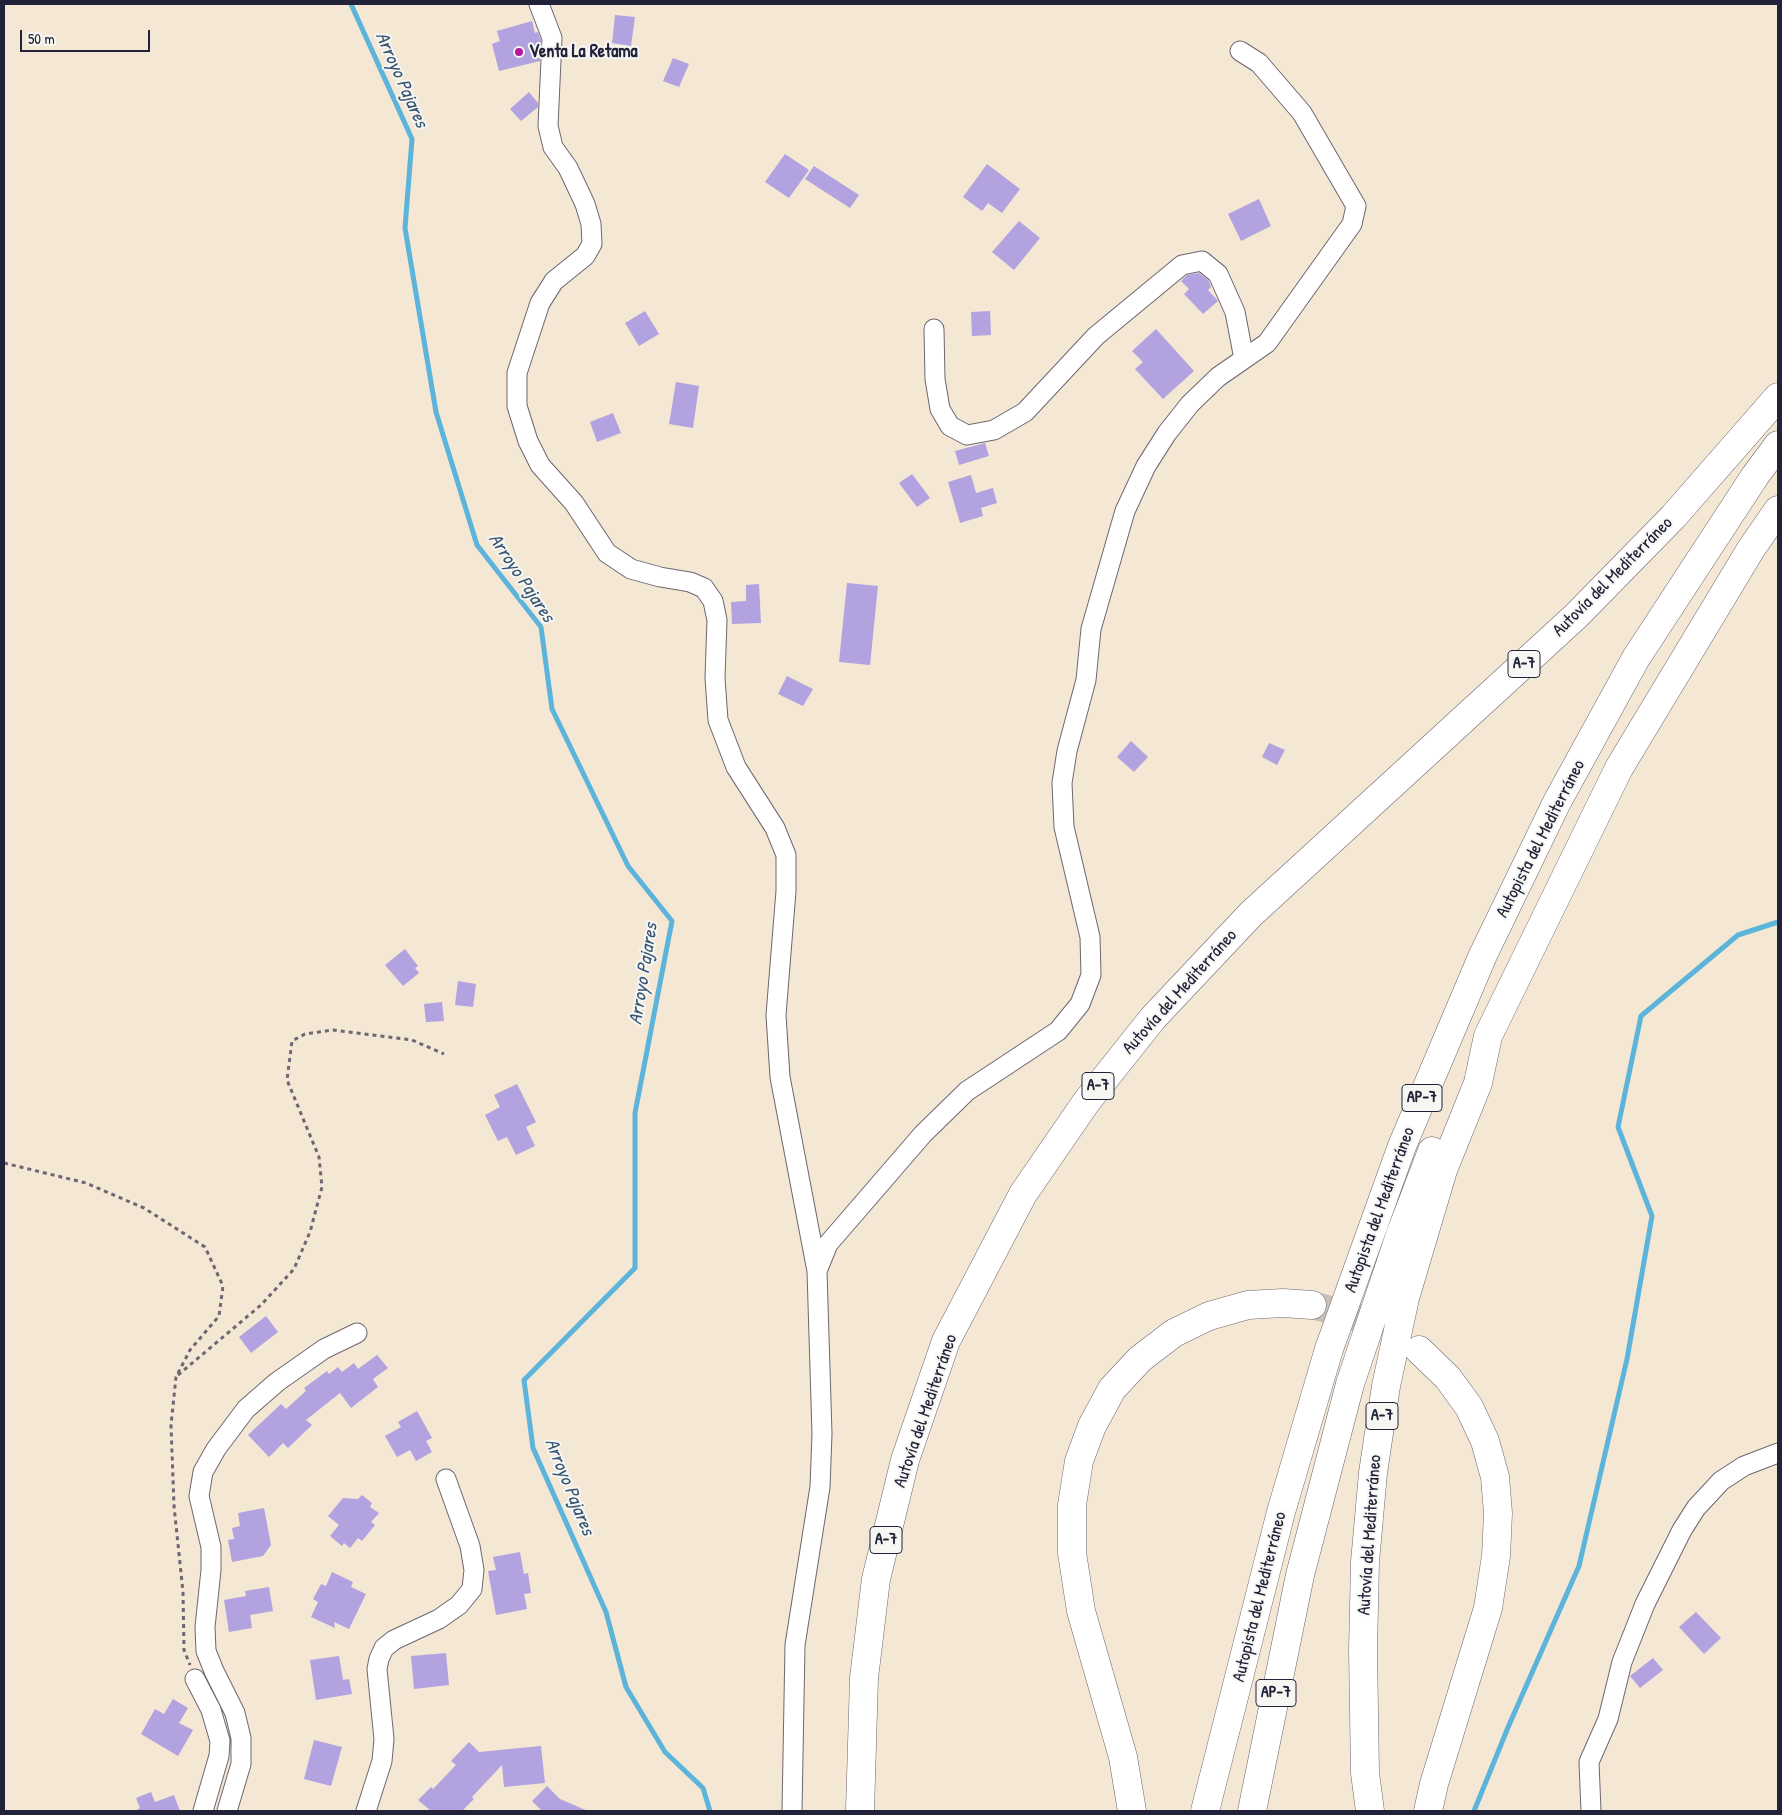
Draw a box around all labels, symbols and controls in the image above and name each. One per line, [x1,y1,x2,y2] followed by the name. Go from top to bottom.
[22,20,152,52] scale bar
[28,28,55,49] text: 50 m
[370,29,432,131] water label: Arroyo Pajares
[529,41,638,63] place label: Venta La Retama
[513,46,525,58] marker: Venta La Retama
[1549,513,1677,641] street label: Autovía del Mediterráneo
[483,529,559,627] water label: Arroyo Pajares
[1508,651,1540,678] road number: A-7
[1492,756,1590,922] street label: Autopista del Mediterráneo
[625,922,663,1026] water label: Arroyo Pajares
[1118,925,1242,1059] street label: Autovía del Mediterráneo
[1082,1072,1114,1100] road number: A-7
[1402,1084,1442,1112] road number: AP-7
[1340,1124,1420,1296] street label: Autopista del Mediterráneo
[890,1332,962,1490] street label: Autovía del Mediterráneo
[1366,1402,1398,1430] road number: A-7
[539,1435,599,1539] water label: Arroyo Pajares
[1354,1454,1386,1616] street label: Autovía del Mediterráneo
[1228,1510,1292,1684] street label: Autopista del Mediterráneo
[870,1526,902,1554] road number: A-7
[1256,1680,1296,1706] road number: AP-7

